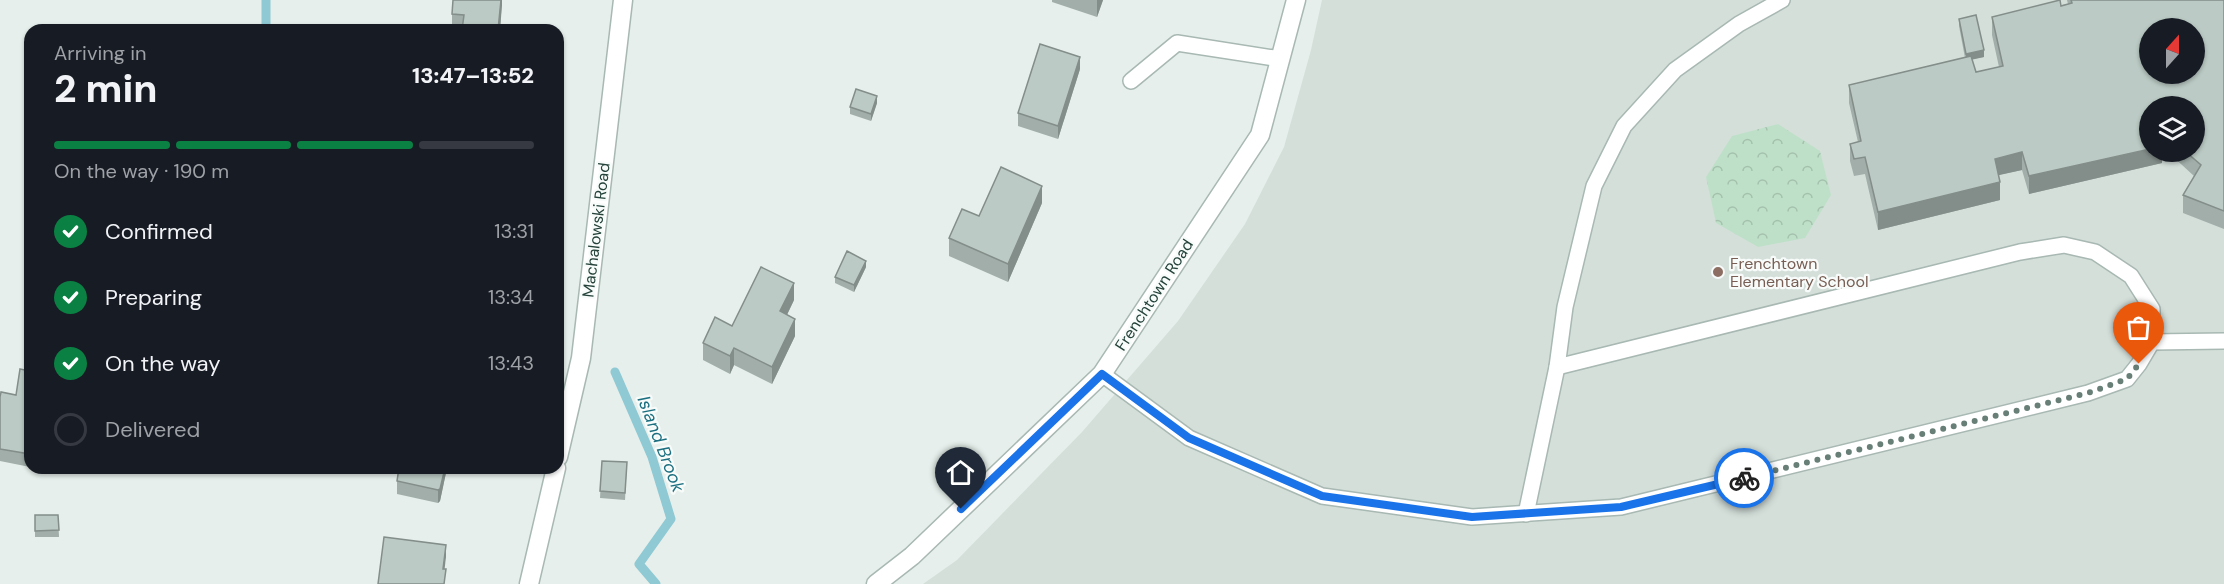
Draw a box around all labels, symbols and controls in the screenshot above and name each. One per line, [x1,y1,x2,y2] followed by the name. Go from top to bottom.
[2139,18,2205,84] north arrow
[2139,18,2205,162] map controls
[54,40,146,66] text: Arriving in
[412,61,534,90] text: 13:47–13:52
[54,63,158,114] text: 2 min
[2139,96,2205,162] button: layers
[54,158,229,184] text: On the way · 190 m
[577,161,615,299] street label: Machalowski Road
[54,215,87,248] icon: check
[105,217,213,246] text: Confirmed
[494,218,534,244] text: 13:31
[1110,235,1198,355] street label: Frenchtown Road
[1730,253,1868,292] place label: Frenchtown Elementary School
[1711,265,1725,279] marker: Frenchtown Elementary School
[54,281,87,314] icon: check
[105,283,202,312] text: Preparing
[488,284,534,310] text: 13:34
[2113,302,2164,364] pin
[2122,311,2155,344] icon: bag
[54,347,87,380] icon: check
[105,349,220,378] text: On the way
[488,350,534,376] text: 13:43
[632,392,691,497] water label: Island Brook
[105,415,200,444] text: Delivered
[935,447,986,509] pin
[1714,448,1774,508] courier
[944,456,977,489] icon: home
[1728,462,1761,495] icon: bike

